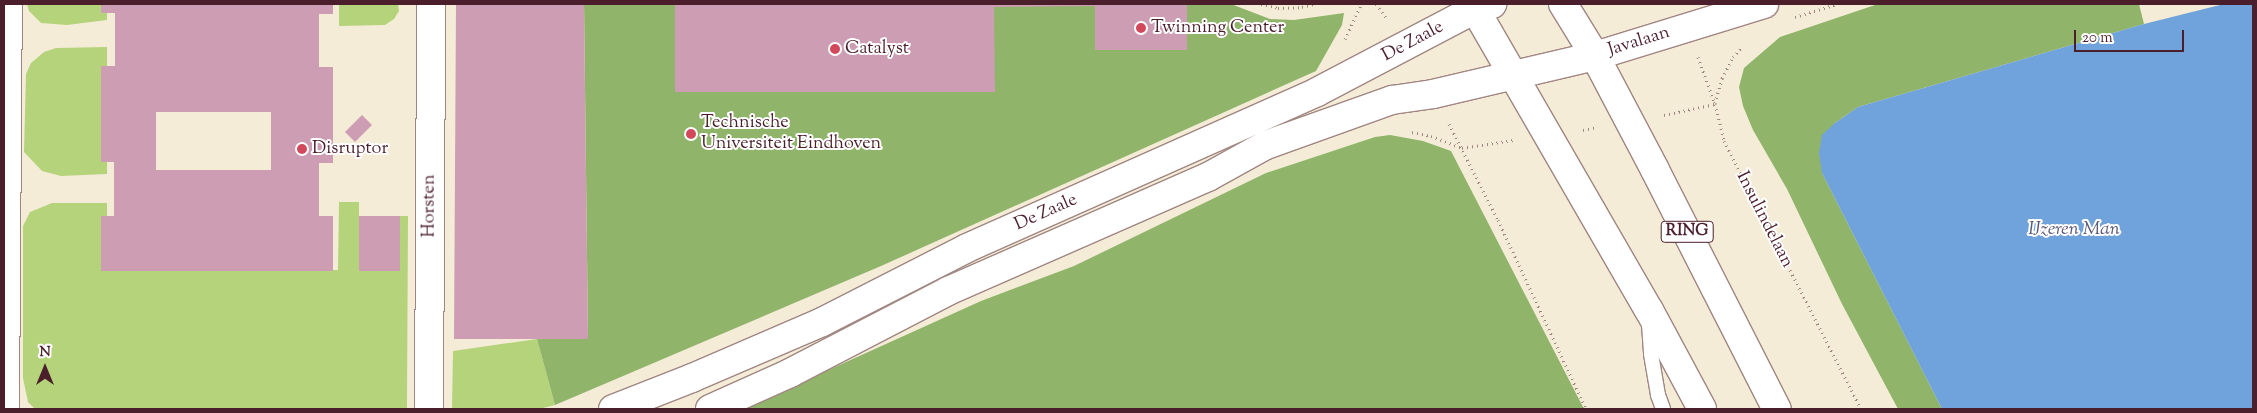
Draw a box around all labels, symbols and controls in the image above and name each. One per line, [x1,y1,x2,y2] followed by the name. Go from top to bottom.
[1151,17,1284,39] place label: Twinning Center
[1379,17,1447,67] street label: De Zaale
[2077,20,2187,52] scale bar
[1135,22,1147,34] marker: Twinning Center
[1606,22,1672,62] street label: Javalaan
[2082,28,2113,49] text: 20 m
[845,38,909,60] place label: Catalyst
[829,43,841,55] marker: Catalyst
[701,113,881,156] place label: Technische Universiteit Eindhoven
[685,128,697,140] marker: Technische Universiteit Eindhoven
[312,138,388,160] place label: Disruptor
[296,143,308,155] marker: Disruptor
[1731,168,1797,272] street label: Insulindelaan
[419,174,441,238] street label: Horsten
[1011,190,1081,236] street label: De Zaale
[1660,218,1714,246] road number: RING
[2028,219,2120,241] water label: IJzeren Man
[20,343,70,393] north arrow
[39,343,51,363] text: N

